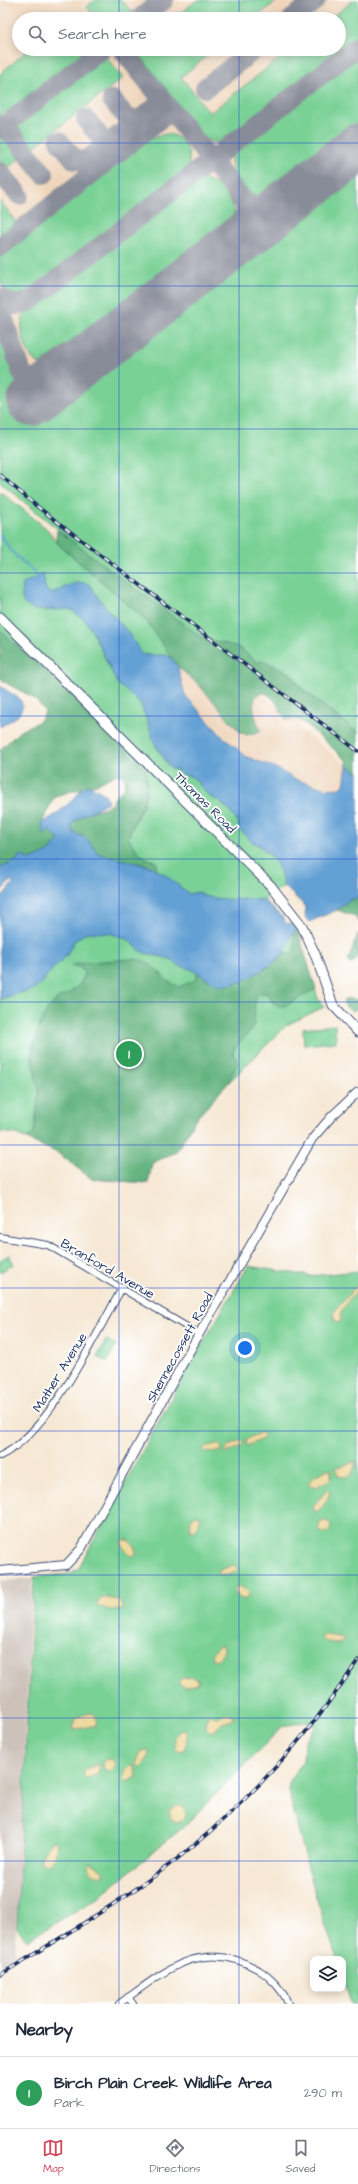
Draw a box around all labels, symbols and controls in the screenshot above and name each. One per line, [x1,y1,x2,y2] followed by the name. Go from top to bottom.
[12,12,346,56] search box
[26,23,48,45] icon: search
[58,24,147,45] text: Search here
[171,768,240,838] street label: Thomas Road
[116,1039,142,1069] pin: 1
[57,1235,158,1303] street label: Branford Avenue
[142,1289,218,1406] street label: Shennecossett Road
[28,1329,92,1416] street label: Mather Avenue
[235,1338,255,1358] your location
[310,1956,346,1992] map controls
[310,1956,346,1992] button: layers
[16,2018,73,2042] text: Nearby
[54,2073,272,2094] text: Birch Plain Creek Wildlife Area
[28,2084,30,2102] text: 1
[304,2084,342,2102] text: 290 m
[54,2094,84,2112] text: Park
[42,2137,64,2176] tab: Map
[149,2137,201,2176] tab: Directions
[286,2137,316,2176] tab: Saved

